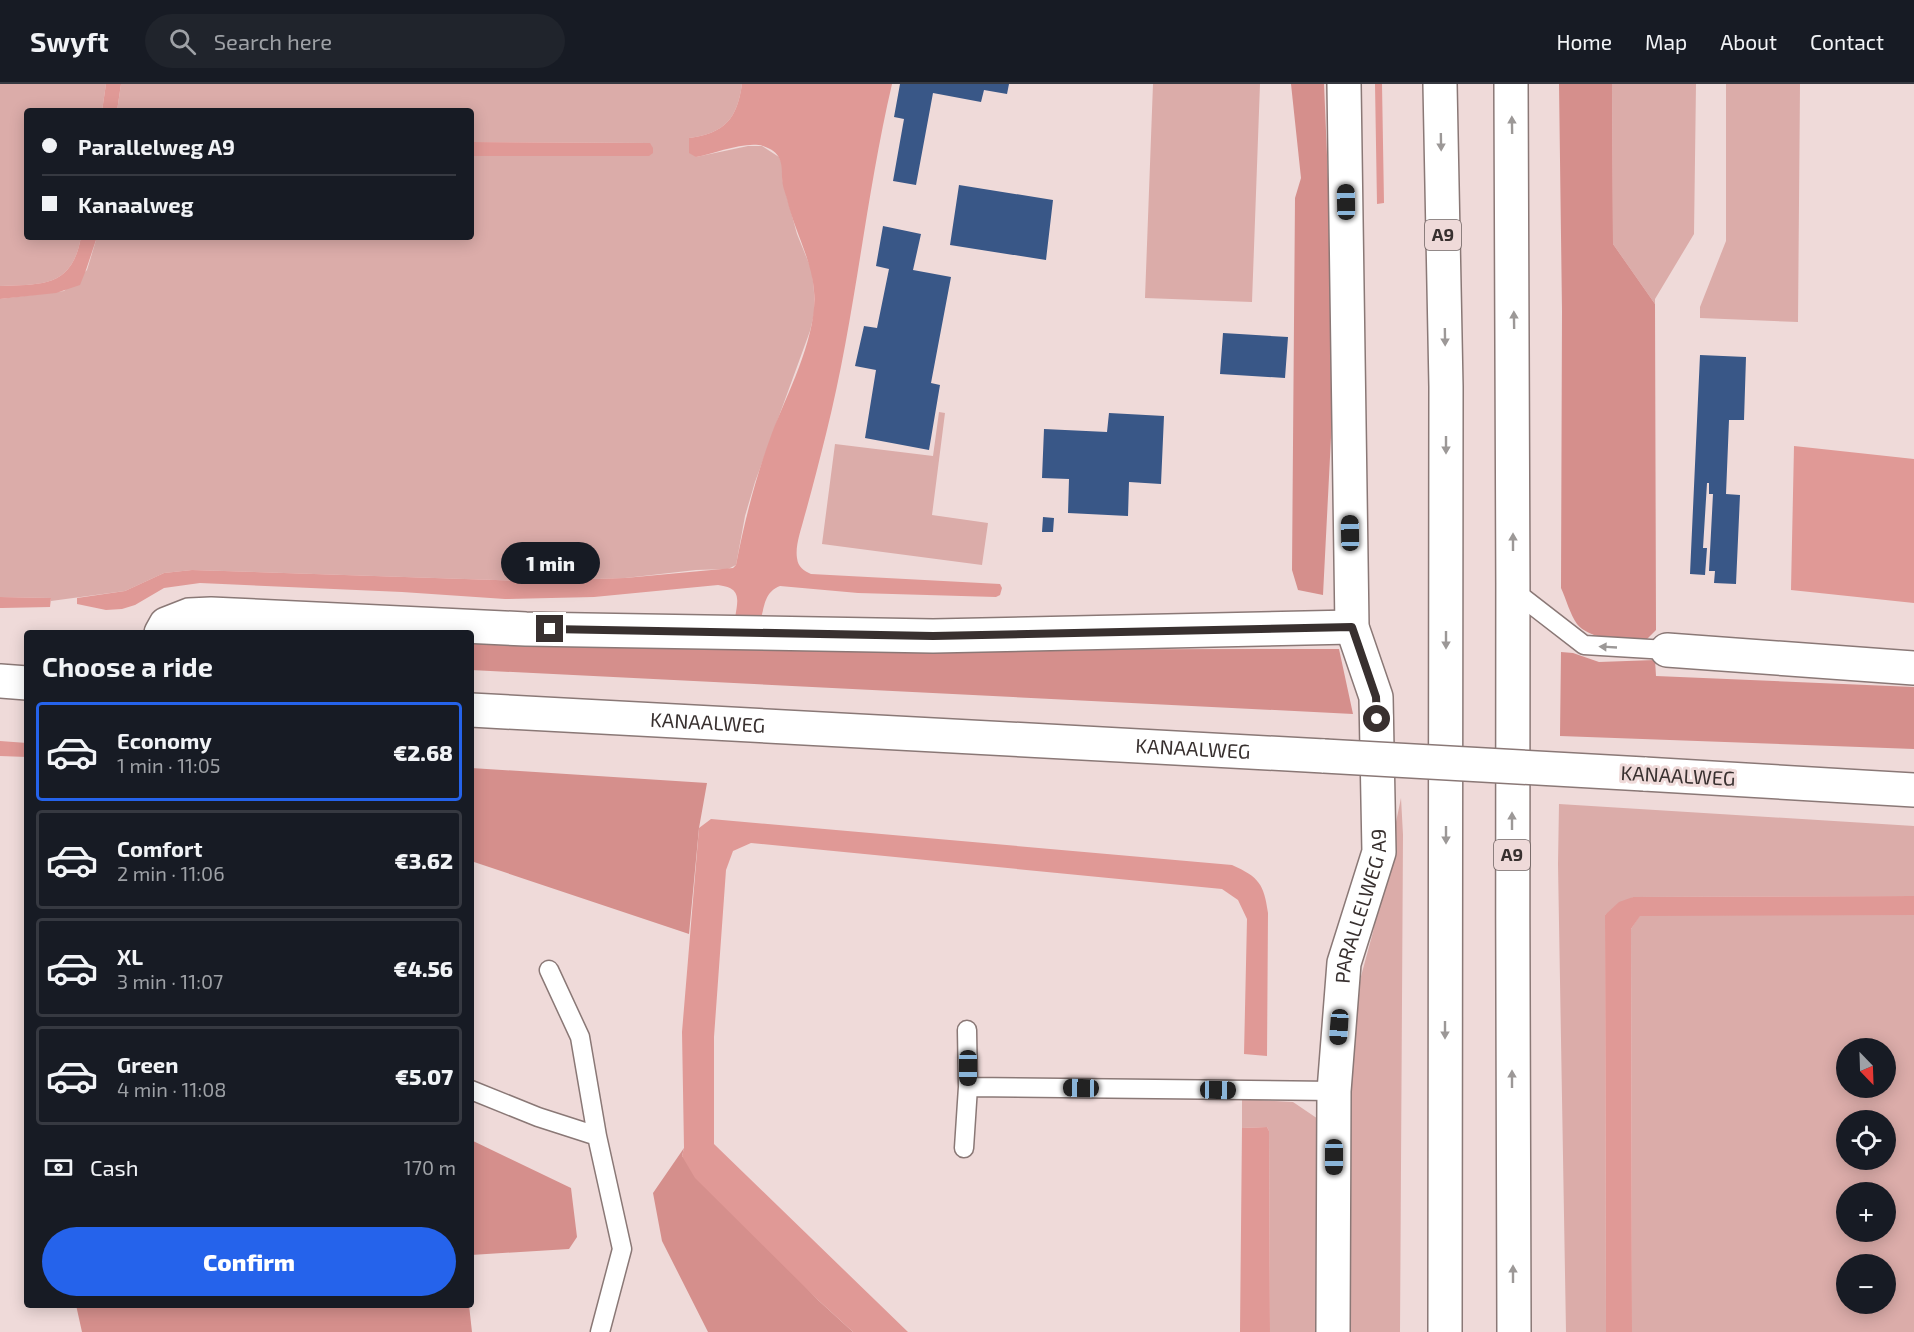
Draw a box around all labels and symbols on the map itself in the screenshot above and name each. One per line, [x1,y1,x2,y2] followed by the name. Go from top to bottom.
[1507,116,1517,135] one-way arrow
[1437,133,1446,152] one-way arrow
[1337,184,1355,220] car
[1425,220,1461,250] road number: A9
[1509,311,1519,330] one-way arrow
[1440,328,1450,347] one-way arrow
[1441,436,1451,455] one-way arrow
[1341,515,1359,551] car
[1508,532,1518,551] one-way arrow
[500,542,600,584] callout: 1 min
[536,615,563,642] route end
[1441,631,1451,650] one-way arrow
[1599,642,1618,651] one-way arrow
[1363,705,1390,732] route start
[650,707,766,737] street label: KANAALWEG
[1135,733,1251,763] street label: KANAALWEG
[1620,760,1736,790] street label: KANAALWEG
[1507,811,1517,830] one-way arrow
[1441,826,1451,845] one-way arrow
[1329,829,1390,984] street label: PARALLELWEG A9
[1494,840,1530,870] road number: A9
[1329,1008,1349,1046] car
[1440,1021,1450,1040] one-way arrow
[1836,1038,1896,1098] north arrow
[959,1050,977,1086] car
[1507,1069,1517,1088] one-way arrow
[1063,1079,1099,1097] car
[1200,1081,1236,1099] car
[1325,1139,1343,1175] car
[1508,1264,1518,1283] one-way arrow

